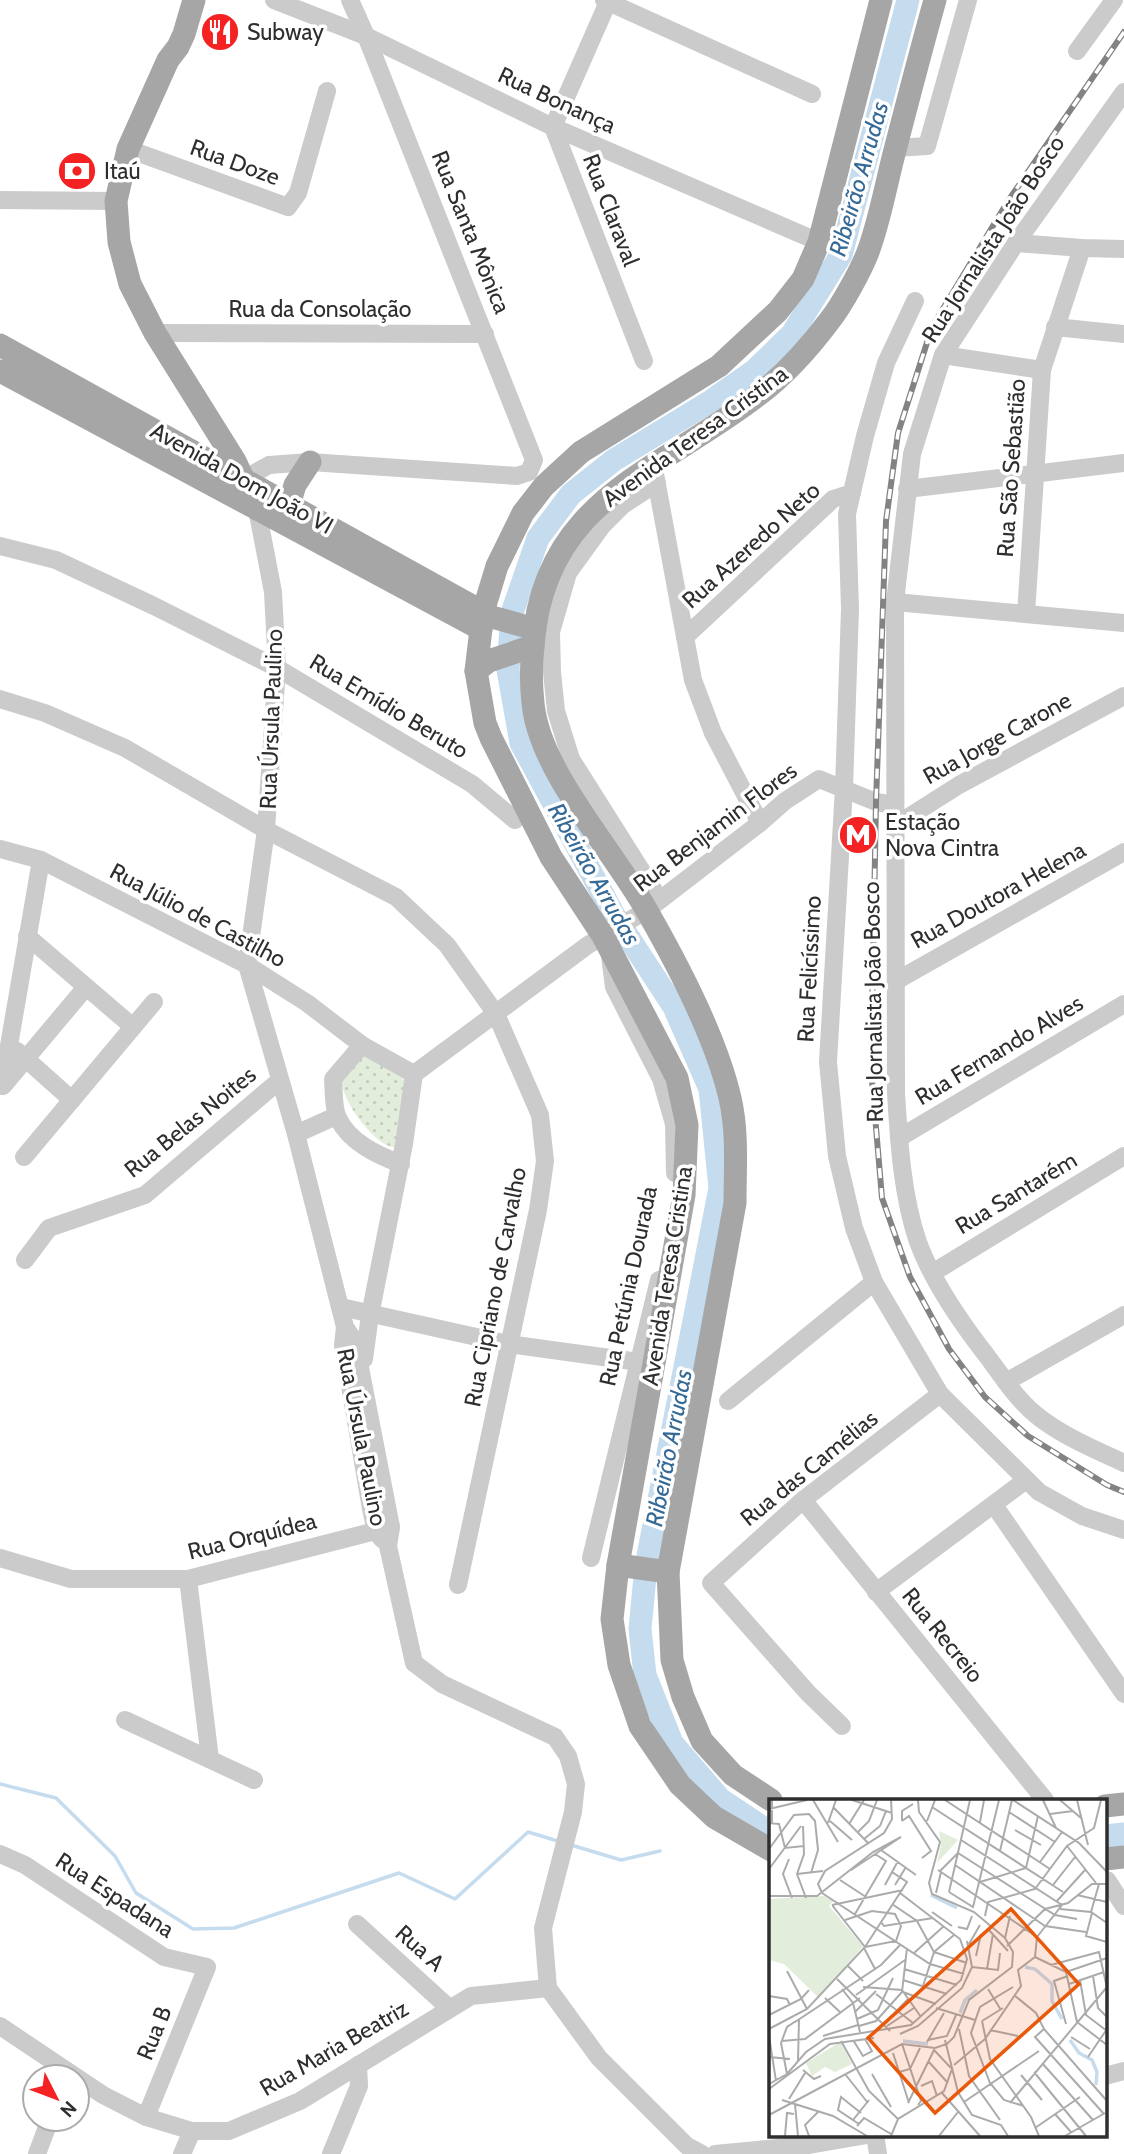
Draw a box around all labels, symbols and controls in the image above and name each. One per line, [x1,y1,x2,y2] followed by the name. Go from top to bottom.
[199,11,241,53] restaurant icon: Subway
[247,18,324,46] place label: Subway
[494,61,620,139] street label: Rua Bonança
[823,98,894,259] water label: Ribeirão Arrudas
[916,130,1070,348] street label: Rua Jornalista João Bosco
[186,133,284,191] street label: Rua Doze
[426,146,516,318] street label: Rua Santa Mônica
[56,150,98,192] bank icon: Itaú
[577,150,645,271] street label: Rua Claraval
[104,157,141,185] place label: Itaú
[229,295,411,323] street label: Rua da Consolação
[597,359,793,513] street label: Avenida Teresa Cristina
[991,378,1031,558] street label: Rua São Sebastião
[146,416,338,540] street label: Avenida Dom João VI
[676,476,826,614] street label: Rua Azeredo Neto
[253,628,288,810] street label: Rua Úrsula Paulino
[305,648,473,764] street label: Rua Emídio Beruto
[918,686,1076,790] street label: Rua Jorge Carone
[628,756,802,898] street label: Rua Benjamin Flores
[542,797,647,950] water label: Ribeirão Arrudas
[885,808,999,862] place label: Estação Nova Cintra
[837,814,879,856] metro station icon: Estação Nova Cintra
[906,835,1090,955] street label: Rua Doutora Helena
[105,857,291,973] street label: Rua Júlio de Castilho
[857,881,889,1123] street label: Rua Jornalista João Bosco
[791,895,827,1043] street label: Rua Felicíssimo
[910,989,1088,1111] street label: Rua Fernando Alves
[119,1060,261,1184] street label: Rua Belas Noites
[950,1146,1082,1240] street label: Rua Santarém
[636,1164,698,1388] street label: Avenida Teresa Cristina
[458,1165,532,1409] street label: Rua Cipriano de Carvalho
[593,1184,663,1388] street label: Rua Petúnia Dourada
[331,1346,394,1528] street label: Rua Úrsula Paulino
[639,1367,698,1529] water label: Ribeirão Arrudas
[735,1404,883,1532] street label: Rua das Camélias
[185,1506,319,1566] street label: Rua Orquídea
[896,1582,990,1688] street label: Rua Recreio
[769,1799,1106,2136] inset map
[51,1846,179,1944] street label: Rua Espadana
[390,1919,450,1977] street label: Rua A
[255,1994,413,2102] street label: Rua Maria Beatriz
[131,2002,177,2064] street label: Rua B
[21,2063,91,2133] north arrow
[55,2096,81,2122] text: N

